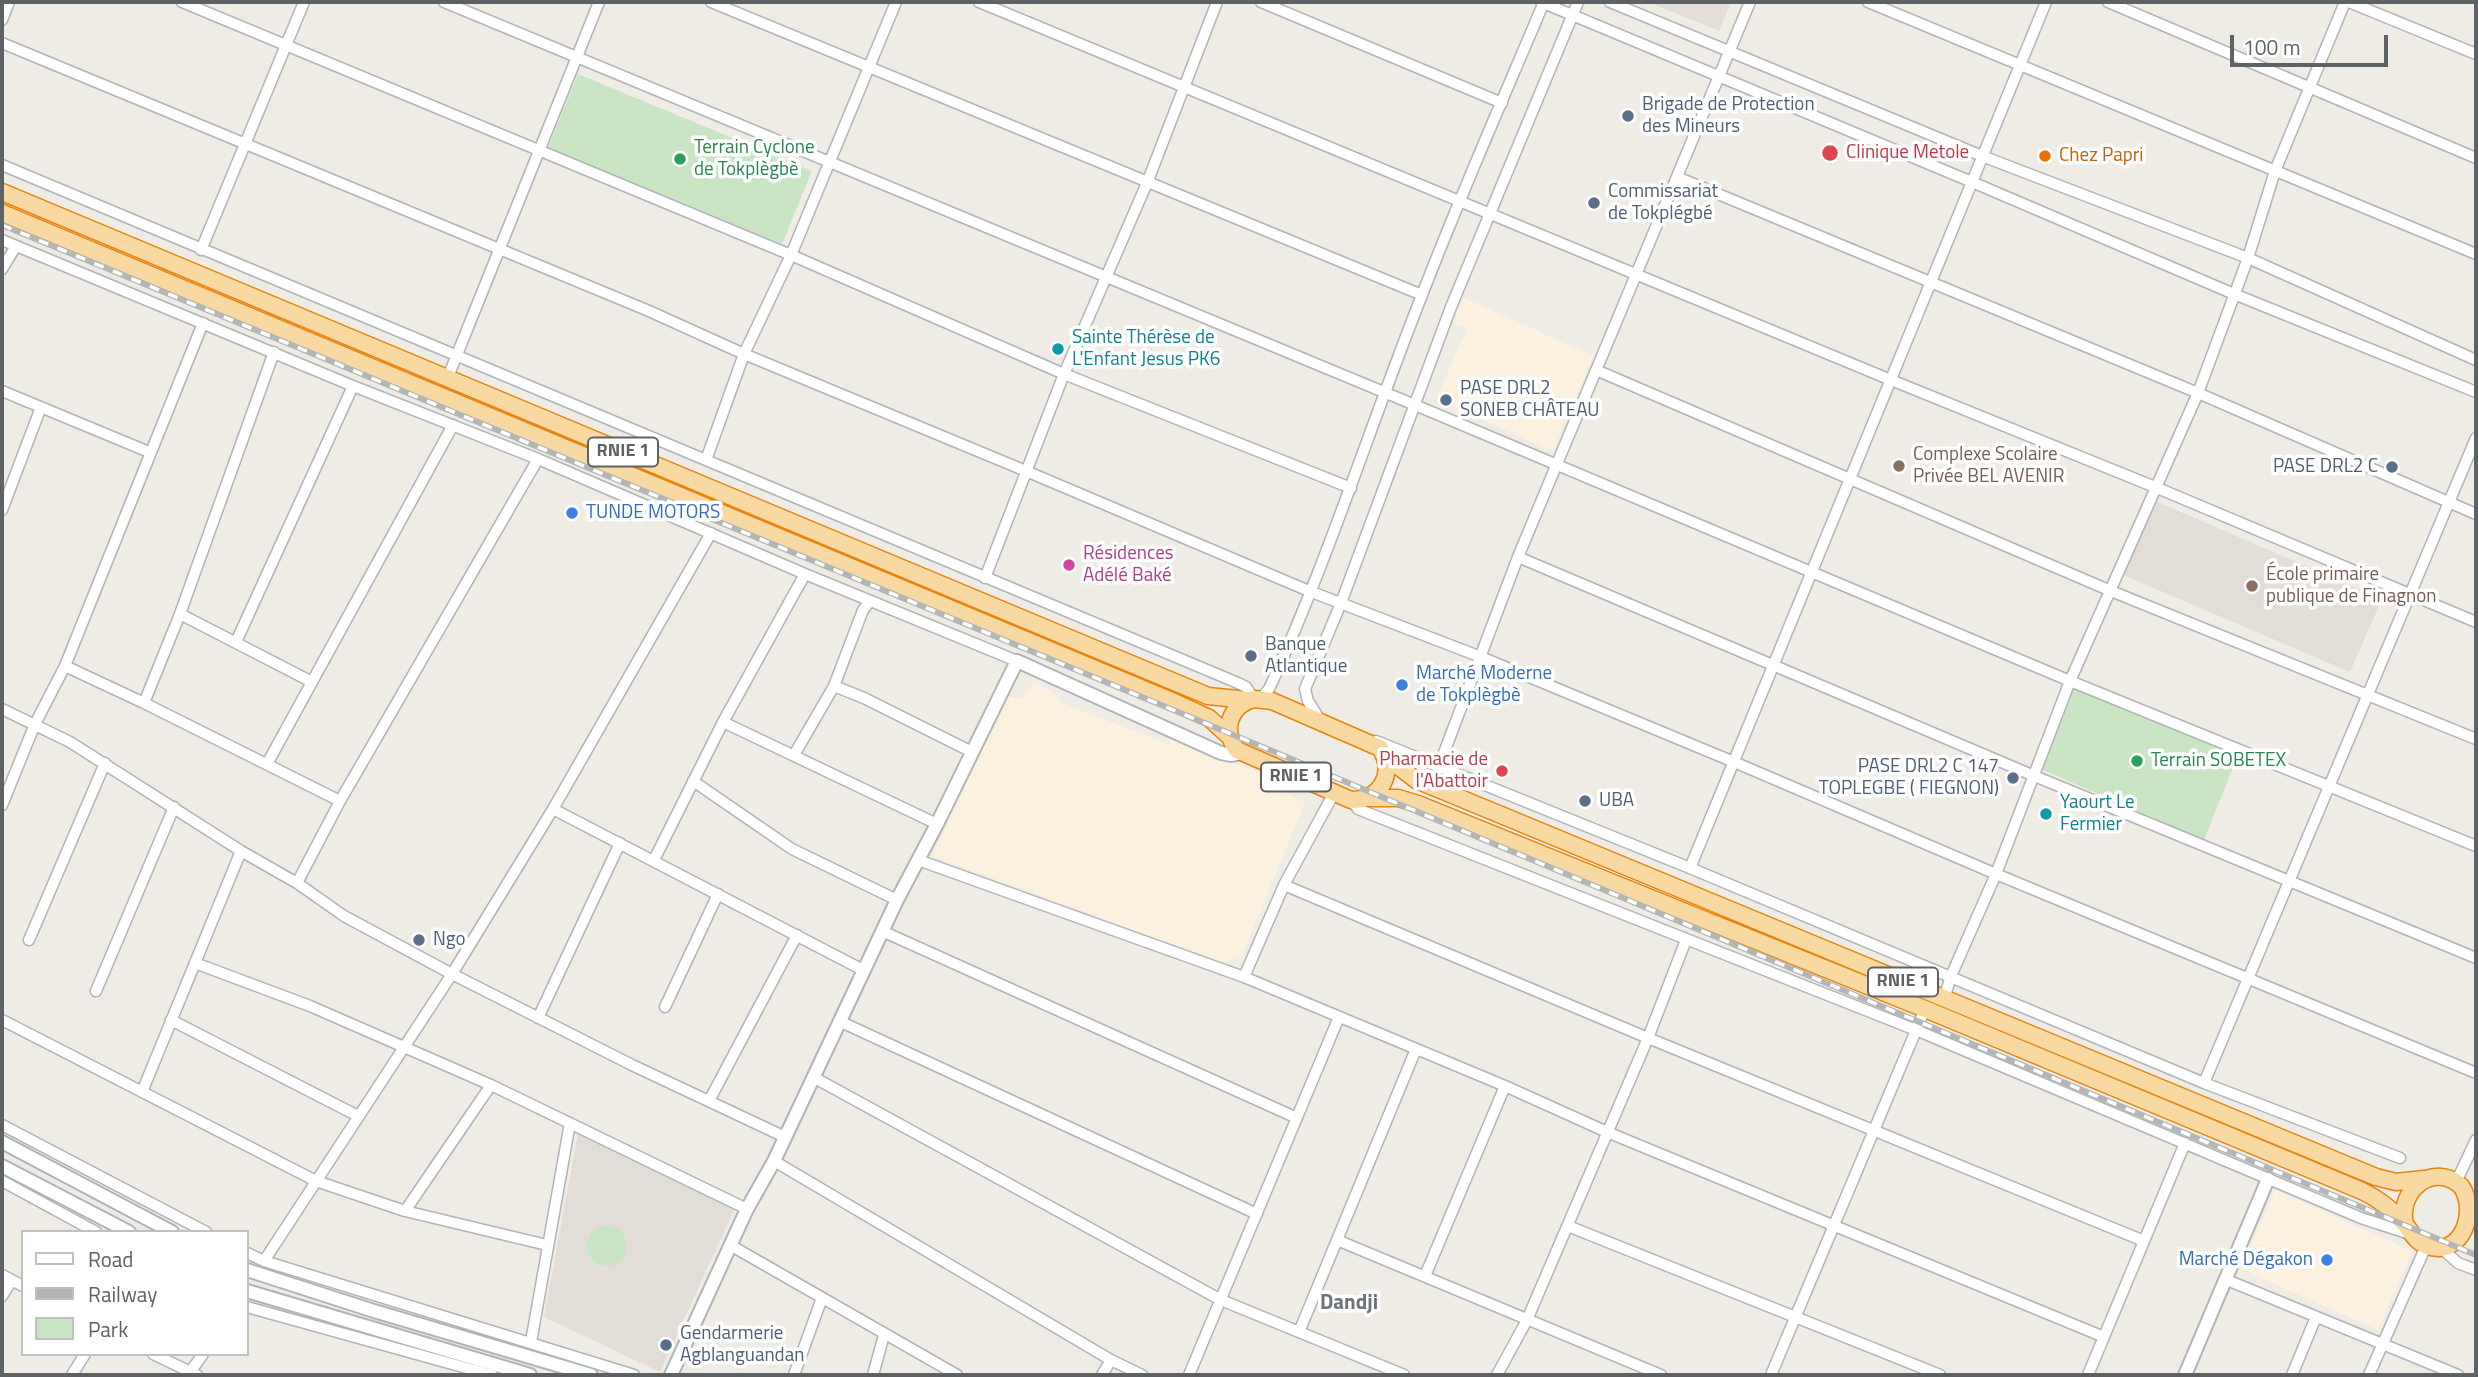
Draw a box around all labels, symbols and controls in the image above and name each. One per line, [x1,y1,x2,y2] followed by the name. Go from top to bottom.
[2233,21,2390,65] scale bar
[2243,31,2300,63] text: 100 m
[1642,94,1815,138] place label: Brigade de Protection des Mineurs
[1620,108,1636,124] marker: Brigade de Protection des Mineurs
[694,137,815,181] place label: Terrain Cyclone de Tokplègbè
[1846,142,1969,164] place label: Clinique Metole
[1820,143,1840,163] marker: Clinique Metole
[2059,145,2143,167] place label: Chez Papri
[2037,148,2053,164] marker: Chez Papri
[672,151,688,167] marker: Terrain Cyclone de Tokplègbè
[1608,181,1718,225] place label: Commissariat de Tokplégbé
[1586,195,1602,211] marker: Commissariat de Tokplégbé
[1072,327,1221,371] place label: Sainte Thérèse de L'Enfant Jesus PK6
[1050,341,1066,357] marker: Sainte Thérèse de L'Enfant Jesus PK6
[1460,378,1600,422] place label: PASE DRL2 SONEB CHÂTEAU
[1438,392,1454,408] marker: PASE DRL2 SONEB CHÂTEAU
[588,438,658,466] road number: RNIE 1
[1913,444,2064,488] place label: Complexe Scolaire Privée BEL AVENIR
[2273,456,2378,478] place label: PASE DRL2 C
[1891,458,1907,474] marker: Complexe Scolaire Privée BEL AVENIR
[2384,459,2400,475] marker: PASE DRL2 C
[586,502,720,524] place label: TUNDE MOTORS
[564,505,580,521] marker: TUNDE MOTORS
[1083,543,1174,587] place label: Résidences Adélé Baké
[1061,557,1077,573] marker: Résidences Adélé Baké
[2266,564,2436,608] place label: École primaire publique de Finagnon
[2244,578,2260,594] marker: École primaire publique de Finagnon
[1265,634,1347,678] place label: Banque Atlantique
[1243,648,1259,664] marker: Banque Atlantique
[1416,663,1552,707] place label: Marché Moderne de Tokplègbè
[1394,677,1410,693] marker: Marché Moderne de Tokplègbè
[1379,749,1488,793] place label: Pharmacie de l'Abattoir
[2151,750,2286,772] place label: Terrain SOBETEX
[2129,753,2145,769] marker: Terrain SOBETEX
[1819,756,1999,800] place label: PASE DRL2 C 147 TOPLEGBE ( FIEGNON)
[1261,762,1331,792] road number: RNIE 1
[1494,763,1510,779] marker: Pharmacie de l'Abattoir
[2005,770,2021,786] marker: PASE DRL2 C 147 TOPLEGBE ( FIEGNON)
[1599,790,1634,812] place label: UBA
[2060,792,2135,836] place label: Yaourt Le Fermier
[1577,793,1593,809] marker: UBA
[2038,806,2054,822] marker: Yaourt Le Fermier
[433,929,465,951] place label: Ngo
[411,932,427,948] marker: Ngo
[1868,967,1938,996] road number: RNIE 1
[21,1230,248,1356] legend
[88,1243,133,1275] text: Road
[2179,1249,2313,1271] place label: Marché Dégakon
[2319,1252,2335,1268] marker: Marché Dégakon
[88,1278,157,1310] text: Railway
[1320,1291,1378,1317] district label: Dandji
[88,1313,128,1345] text: Park
[680,1323,804,1367] place label: Gendarmerie Agblanguandan
[658,1337,674,1353] marker: Gendarmerie Agblanguandan

